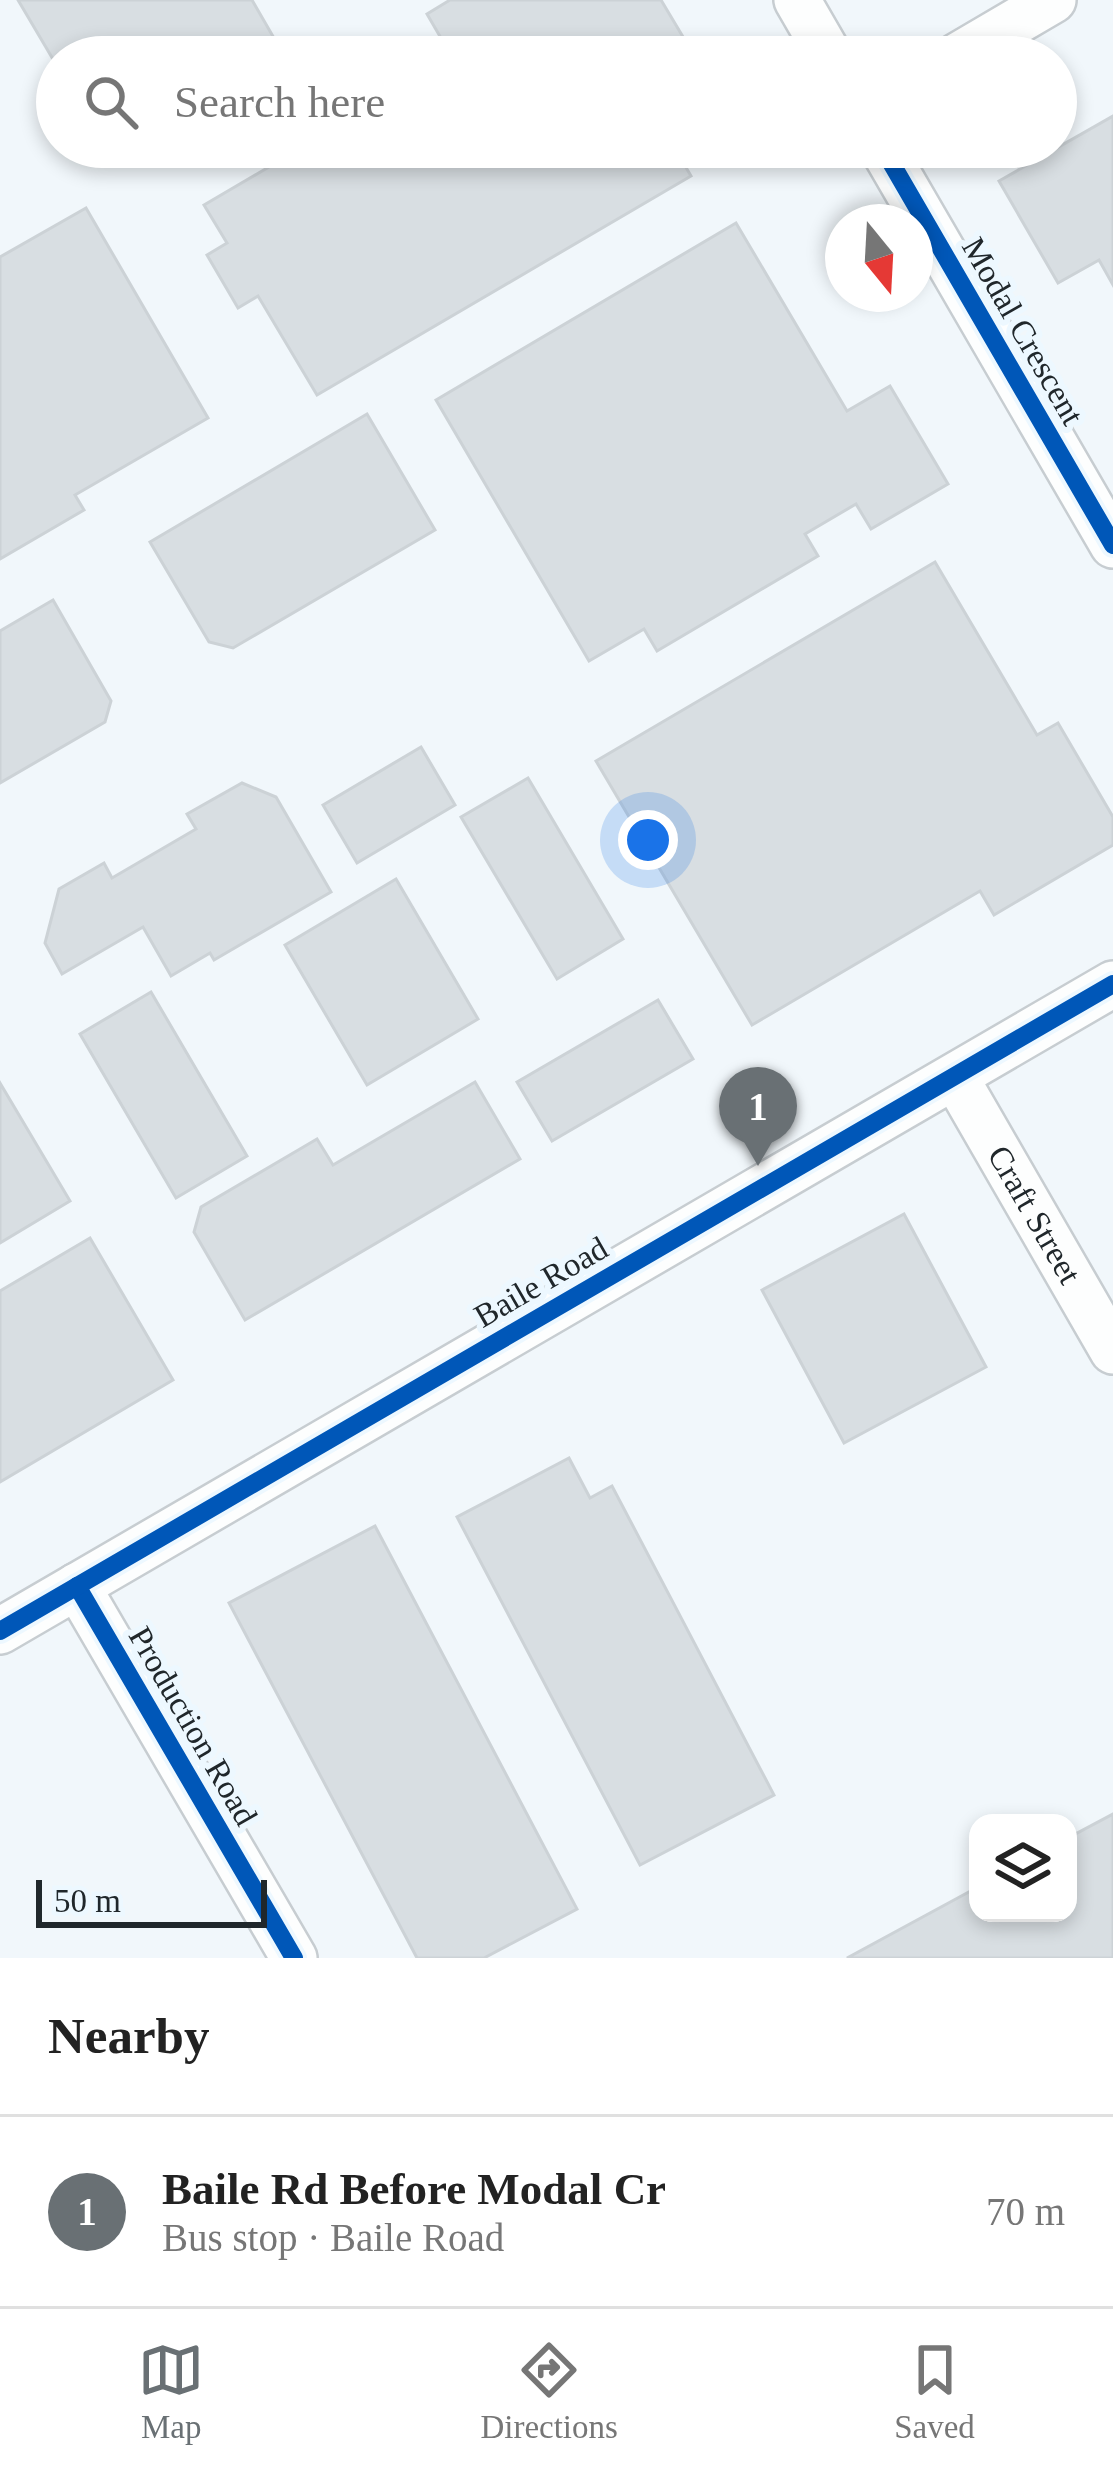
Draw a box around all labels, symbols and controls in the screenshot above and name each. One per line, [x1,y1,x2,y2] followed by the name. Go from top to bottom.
[36,36,1077,168] search box
[78,69,144,135] icon: search
[174,77,385,127] text: Search here
[825,204,933,312] north arrow
[955,231,1091,431] street label: Modal Crescent
[618,810,678,870] your location
[719,1067,797,1166] pin: 1
[981,1139,1088,1290] street label: Craft Street
[468,1229,614,1334] street label: Baile Road
[122,1621,265,1832] street label: Production Road
[969,1814,1077,1922] map controls
[969,1814,1077,1922] button: layers
[36,1874,267,1927] scale bar
[54,1883,121,1919] text: 50 m
[48,2008,209,2064] text: Nearby
[162,2164,666,2214] text: Baile Rd Before Modal Cr
[77,2190,97,2233] text: 1
[986,2190,1065,2233] text: 70 m
[162,2216,504,2259] text: Bus stop · Baile Road
[138,2337,204,2446] tab: Map
[480,2337,618,2446] tab: Directions
[894,2337,975,2446] tab: Saved

